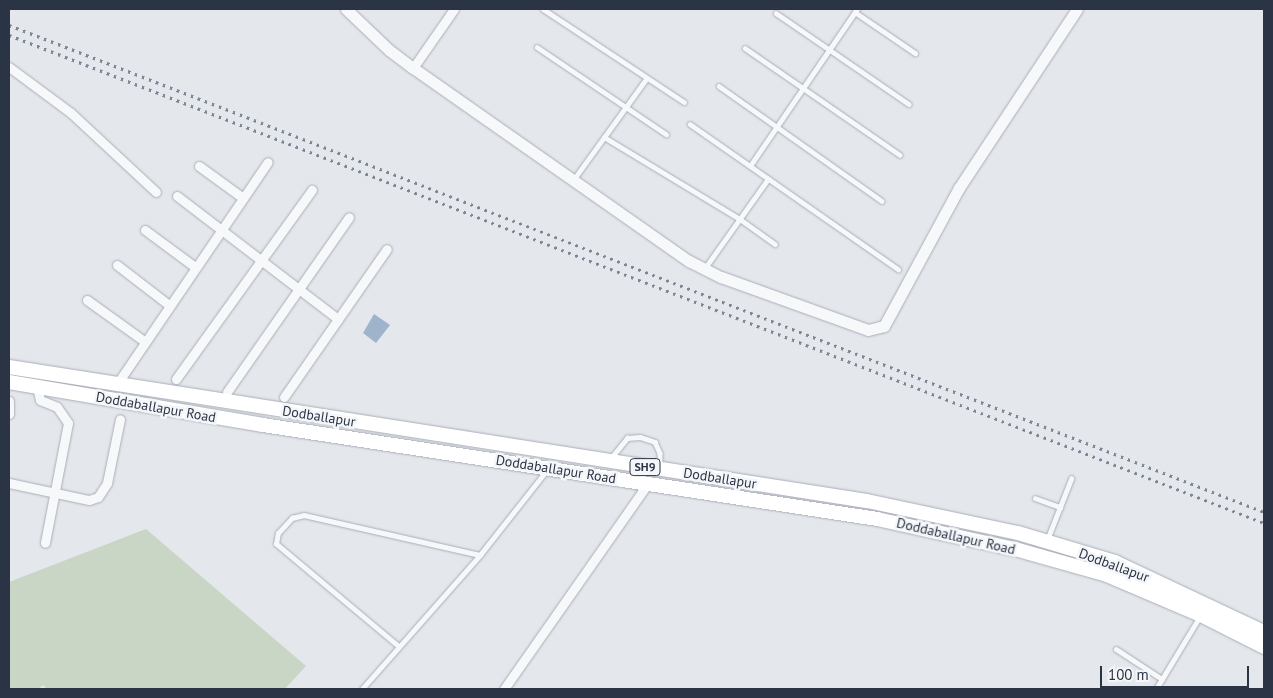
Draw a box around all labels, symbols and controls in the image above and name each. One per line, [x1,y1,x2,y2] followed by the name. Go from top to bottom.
[95,388,217,426] street label: Doddaballapur Road
[281,402,357,430] street label: Dodballapur
[495,451,617,487] street label: Doddaballapur Road
[629,458,661,477] road number: SH9
[682,464,758,492] street label: Dodballapur
[895,514,1017,558] street label: Doddaballapur Road
[1077,545,1151,585] street label: Dodballapur
[1103,656,1252,688] scale bar
[1108,665,1149,684] text: 100 m

